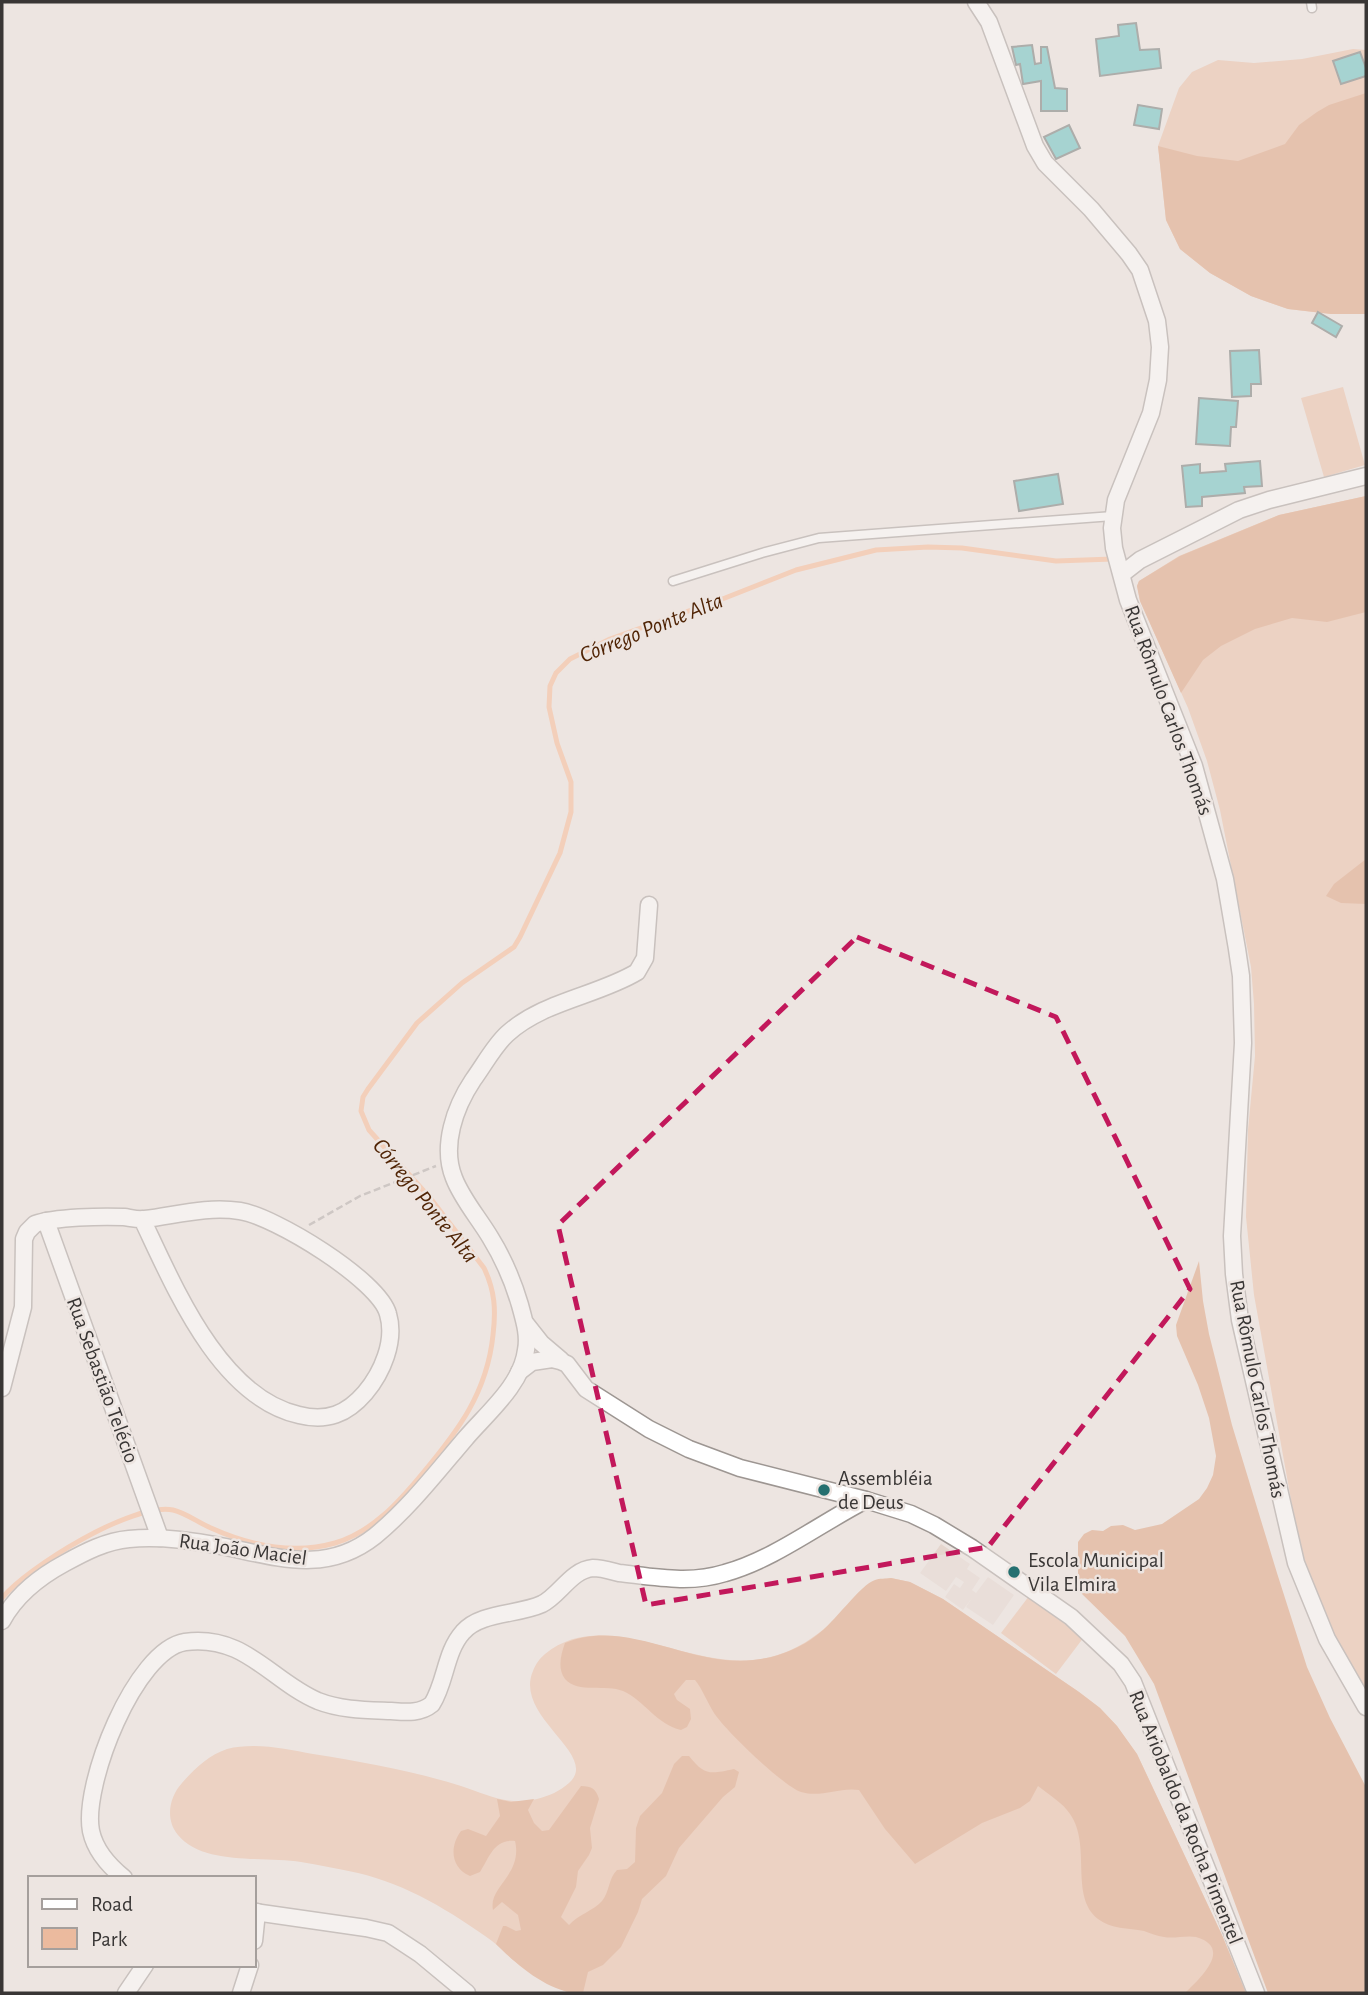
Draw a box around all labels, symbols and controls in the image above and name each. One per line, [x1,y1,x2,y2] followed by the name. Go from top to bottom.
[577,589,727,668] water label: Córrego Ponte Alta
[1121,602,1216,818] street label: Rua Rômulo Carlos Thomás
[368,1134,482,1267] water label: Córrego Ponte Alta
[1226,1278,1289,1500] street label: Rua Rômulo Carlos Thomás
[63,1294,142,1466] street label: Rua Sebastião Telécio
[838,1468,933,1513] place label: Assembléia de Deus
[816,1482,832,1498] marker: Assembléia de Deus
[178,1530,308,1569] street label: Rua João Maciel
[1028,1550,1164,1595] place label: Escola Municipal Vila Elmira
[1006,1564,1022,1580] marker: Escola Municipal Vila Elmira
[1125,1687,1246,1947] street label: Rua Ariobaldo da Rocha Pimentel
[28,1876,256,1967] legend
[91,1894,133,1915] text: Road
[91,1929,128,1950] text: Park

